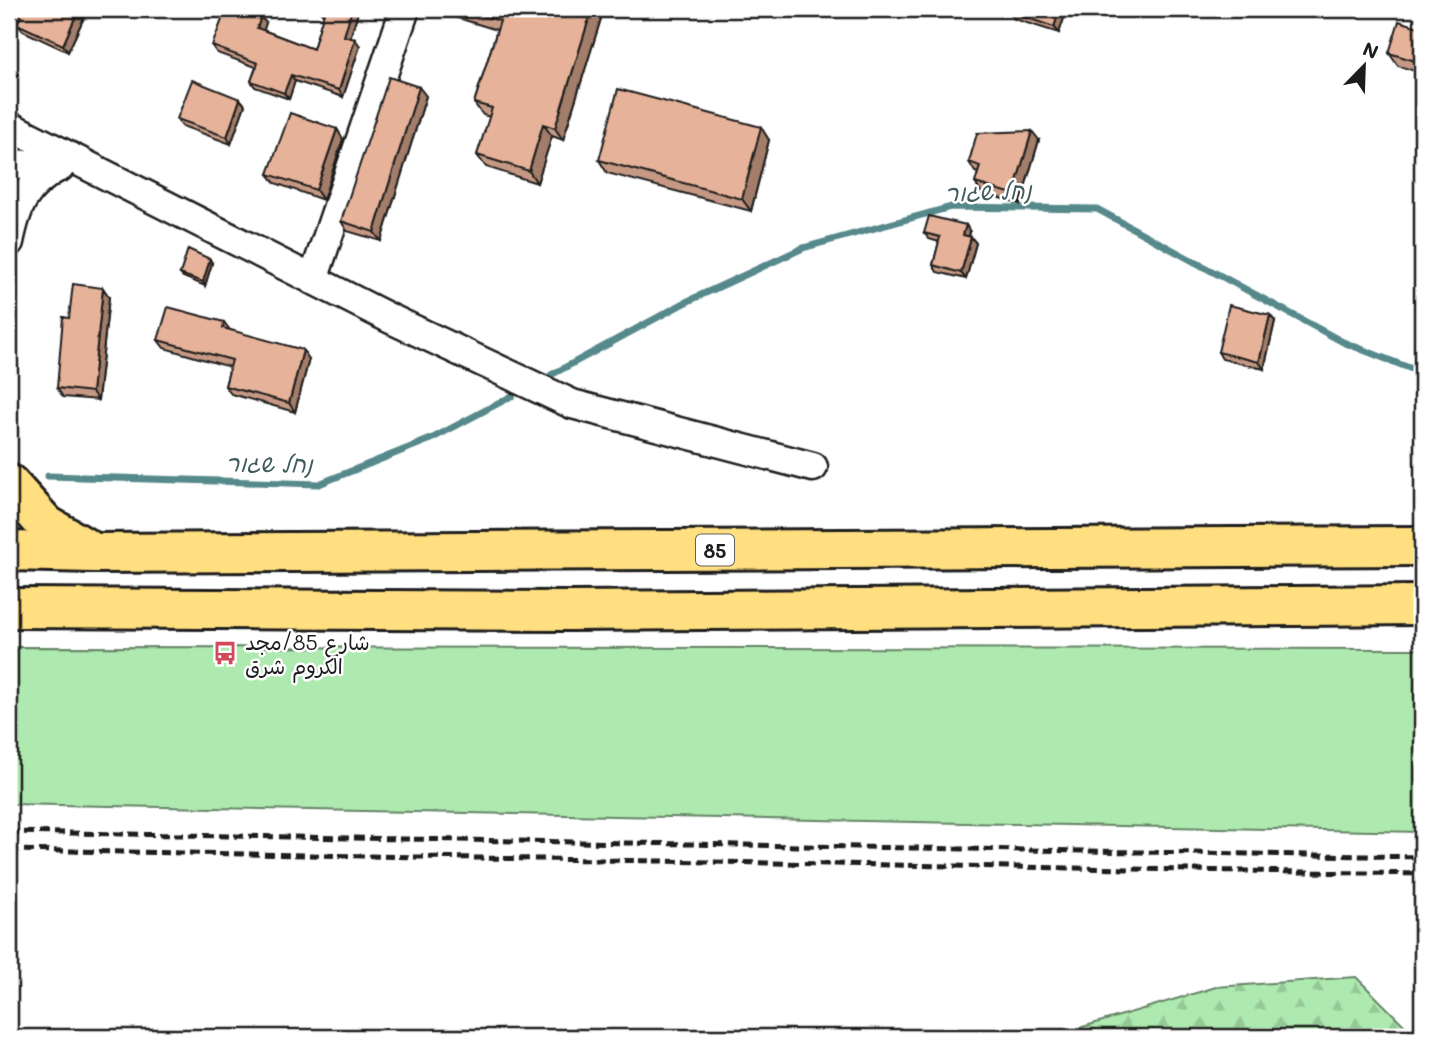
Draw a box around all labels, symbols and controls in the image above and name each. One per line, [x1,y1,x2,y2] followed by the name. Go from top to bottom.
[1330,32,1400,102] north arrow
[1359,36,1382,64] text: N
[944,174,1033,208] water label: נחל שגור
[225,447,314,479] water label: נחל שגור
[696,534,734,566] road number: 85
[245,628,370,683] place label: شارع 85/مجد الكروم شرق
[211,639,239,667] bus stop icon: شارع 85/مجد الكروم شرق

